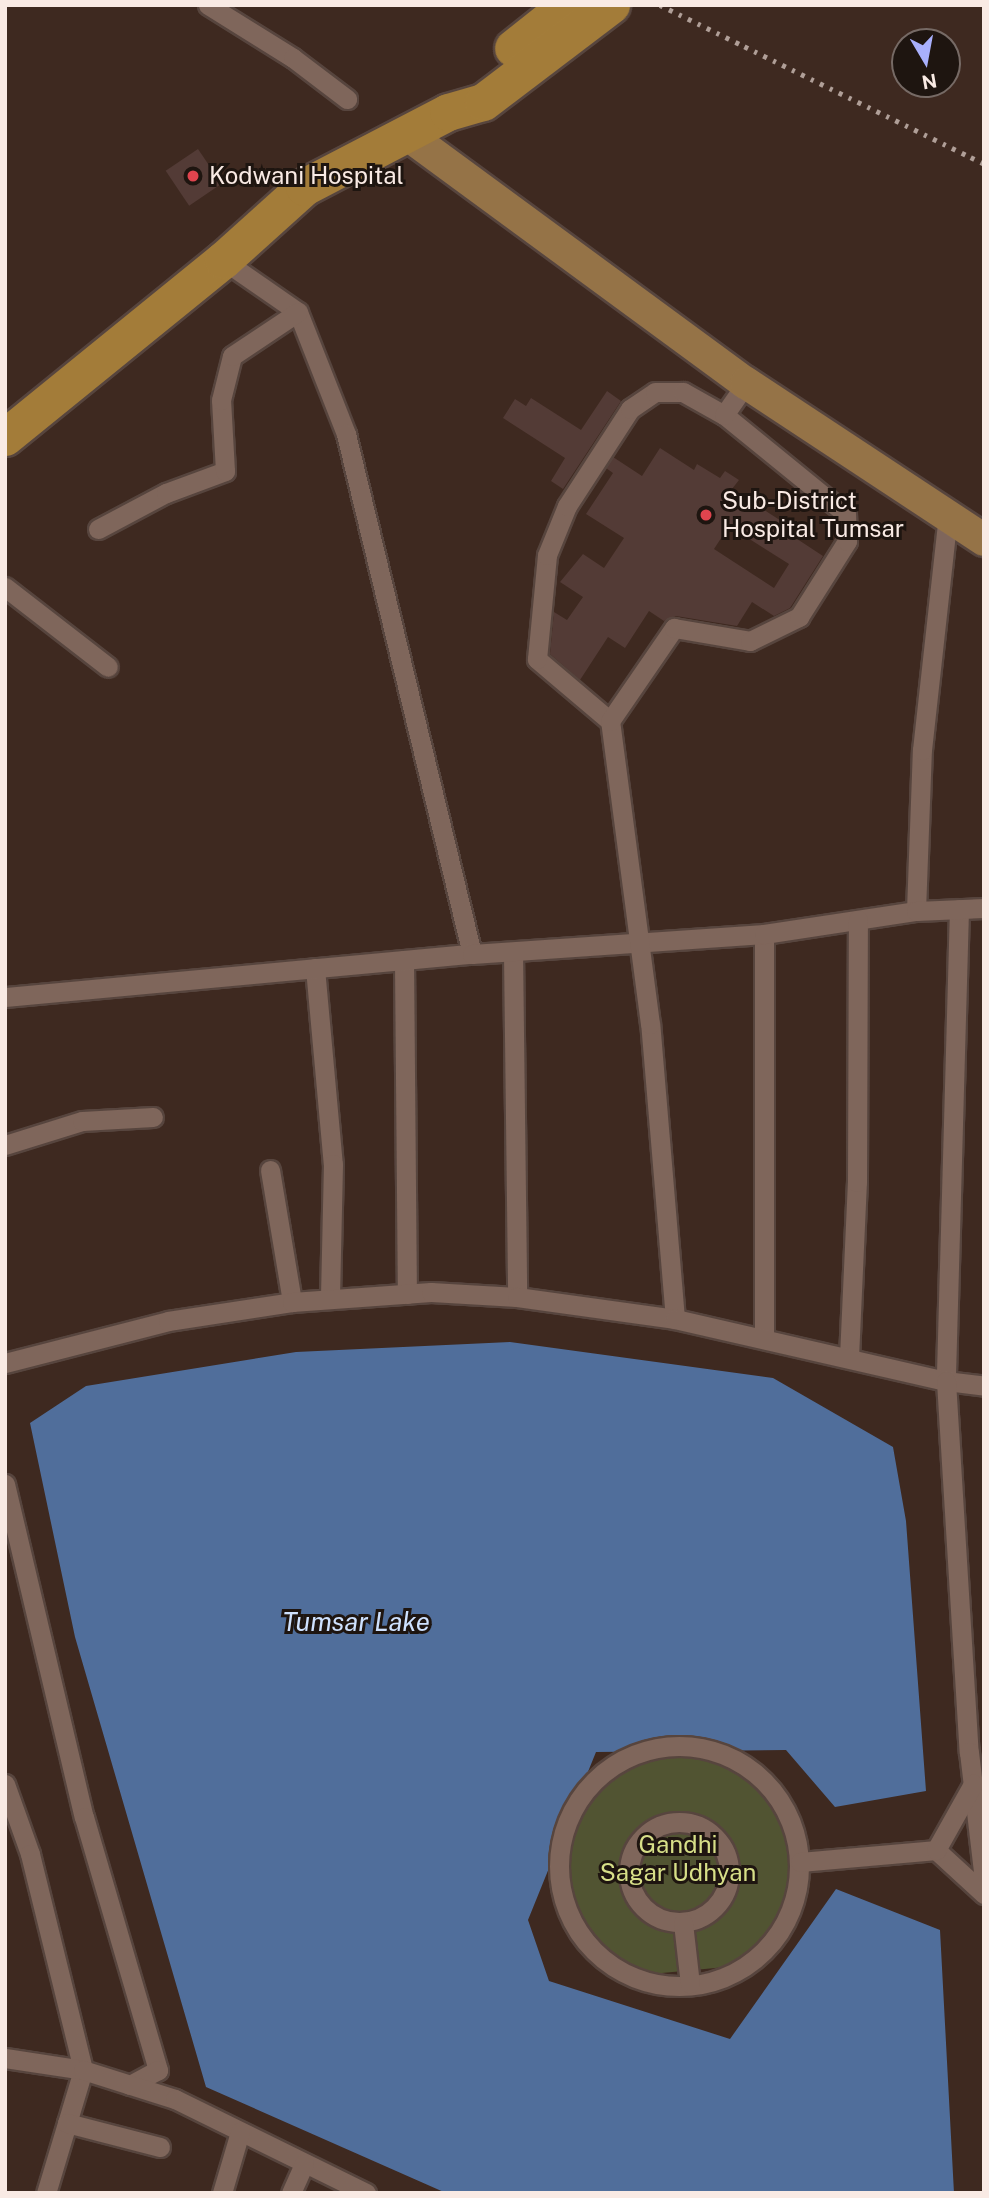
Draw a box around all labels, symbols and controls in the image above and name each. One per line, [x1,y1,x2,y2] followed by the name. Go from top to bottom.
[891,28,961,98] north arrow
[920,70,939,94] text: N
[209,162,404,190] place label: Kodwani Hospital
[183,166,203,186] marker: Kodwani Hospital
[722,487,904,543] place label: Sub-District Hospital Tumsar
[696,505,716,525] marker: Sub-District Hospital Tumsar
[282,1606,430,1638] water label: Tumsar Lake
[600,1831,756,1887] park label: Gandhi Sagar Udhyan

